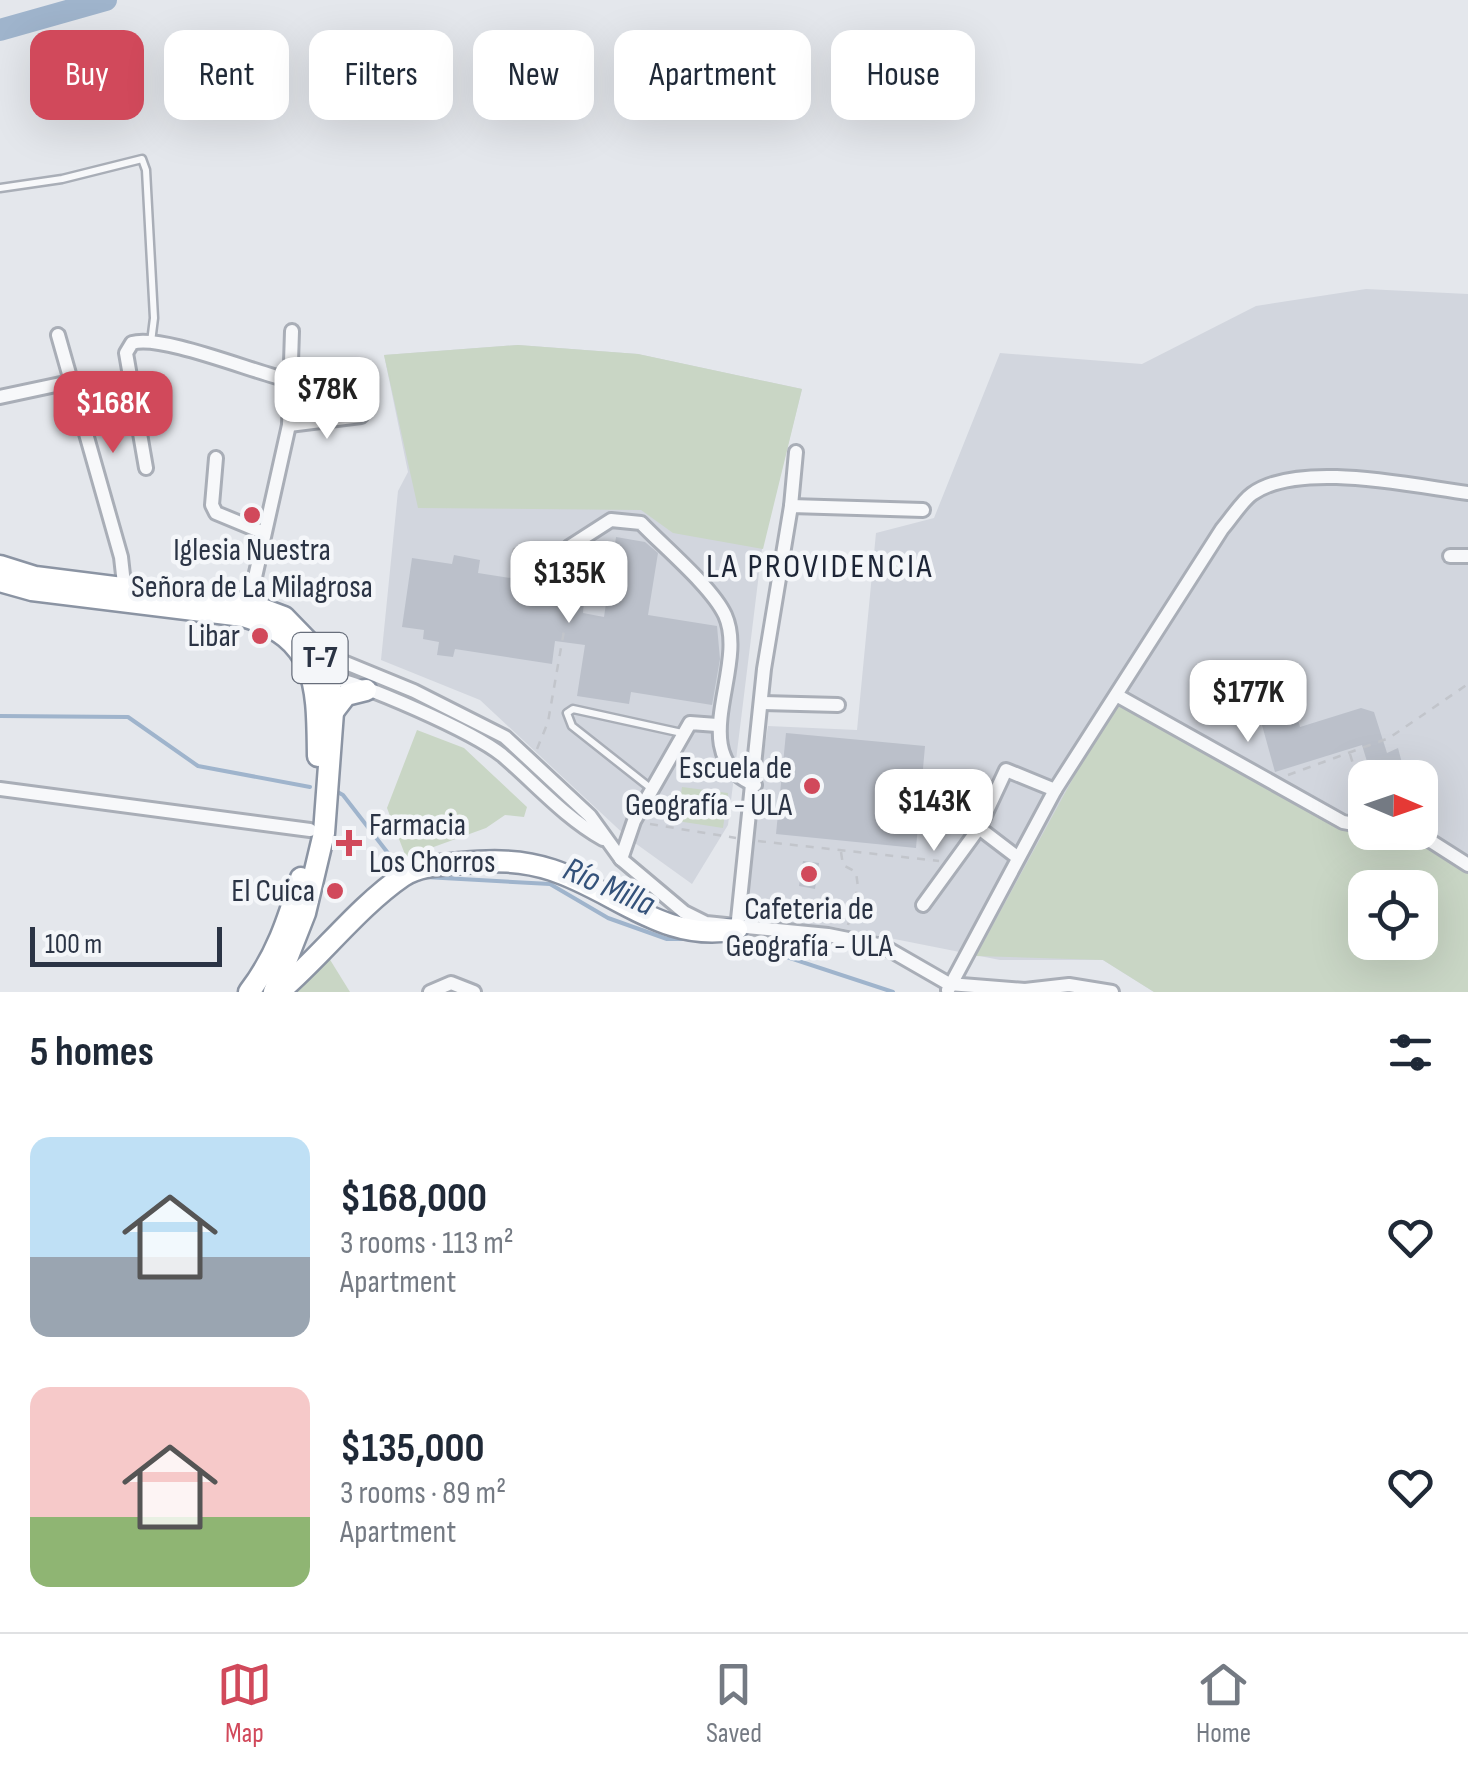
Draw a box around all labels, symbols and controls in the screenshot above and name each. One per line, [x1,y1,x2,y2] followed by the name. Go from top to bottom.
[30,30,144,120] chip: Buy
[164,30,289,120] chip: Rent
[309,30,453,120] chip: Filters
[473,30,594,120] chip: New
[614,30,811,120] chip: Apartment
[831,30,975,120] chip: House
[268,357,386,442] pin: $78K
[297,370,358,409] text: $78K
[43,371,183,456] pin: $168K
[76,384,150,423] text: $168K
[241,504,263,526] marker: Iglesia Nuestra Señora de La Milagrosa
[131,531,373,607] place label: Iglesia Nuestra Señora de La Milagrosa
[499,541,639,626] pin: $135K
[706,545,934,588] district label: LA PROVIDENCIA
[532,554,606,593] text: $135K
[187,617,240,656] place label: Libar
[249,625,271,647] marker: Libar
[292,633,348,683] road number: T-7
[1178,660,1318,745] pin: $177K
[1212,673,1284,712] text: $177K
[625,749,792,825] place label: Escuela de Geografía - ULA
[1348,760,1438,850] north arrow
[1348,760,1438,960] map controls
[864,769,1004,854] pin: $143K
[801,775,823,797] marker: Escuela de Geografía - ULA
[897,782,971,821] text: $143K
[369,806,495,882] place label: Farmacia Los Chorros
[338,832,360,854] marker: Farmacia Los Chorros
[557,848,661,926] water label: Río Milla
[798,863,820,885] marker: Cafeteria de Geografía - ULA
[1348,870,1438,960] button: locate
[231,872,315,911] place label: El Cuica
[324,880,346,902] marker: El Cuica
[725,890,893,966] place label: Cafeteria de Geografía - ULA
[30,922,222,966] scale bar
[45,928,102,961] text: 100 m
[1383,1025,1438,1080] icon: filters
[30,1027,154,1078] text: 5 homes
[340,1173,487,1224] text: $168,000
[110,1177,230,1297] icon: home
[1383,1210,1438,1265] icon: heart
[340,1224,514,1263] text: 3 rooms · 113 m²
[340,1263,456,1302] text: Apartment
[340,1423,485,1474] text: $135,000
[110,1427,230,1547] icon: home
[1383,1460,1438,1515] icon: heart
[340,1474,506,1513] text: 3 rooms · 89 m²
[340,1513,456,1552] text: Apartment
[217,1657,272,1750] tab: Map
[706,1657,762,1750] tab: Saved
[1196,1657,1251,1750] tab: Home

